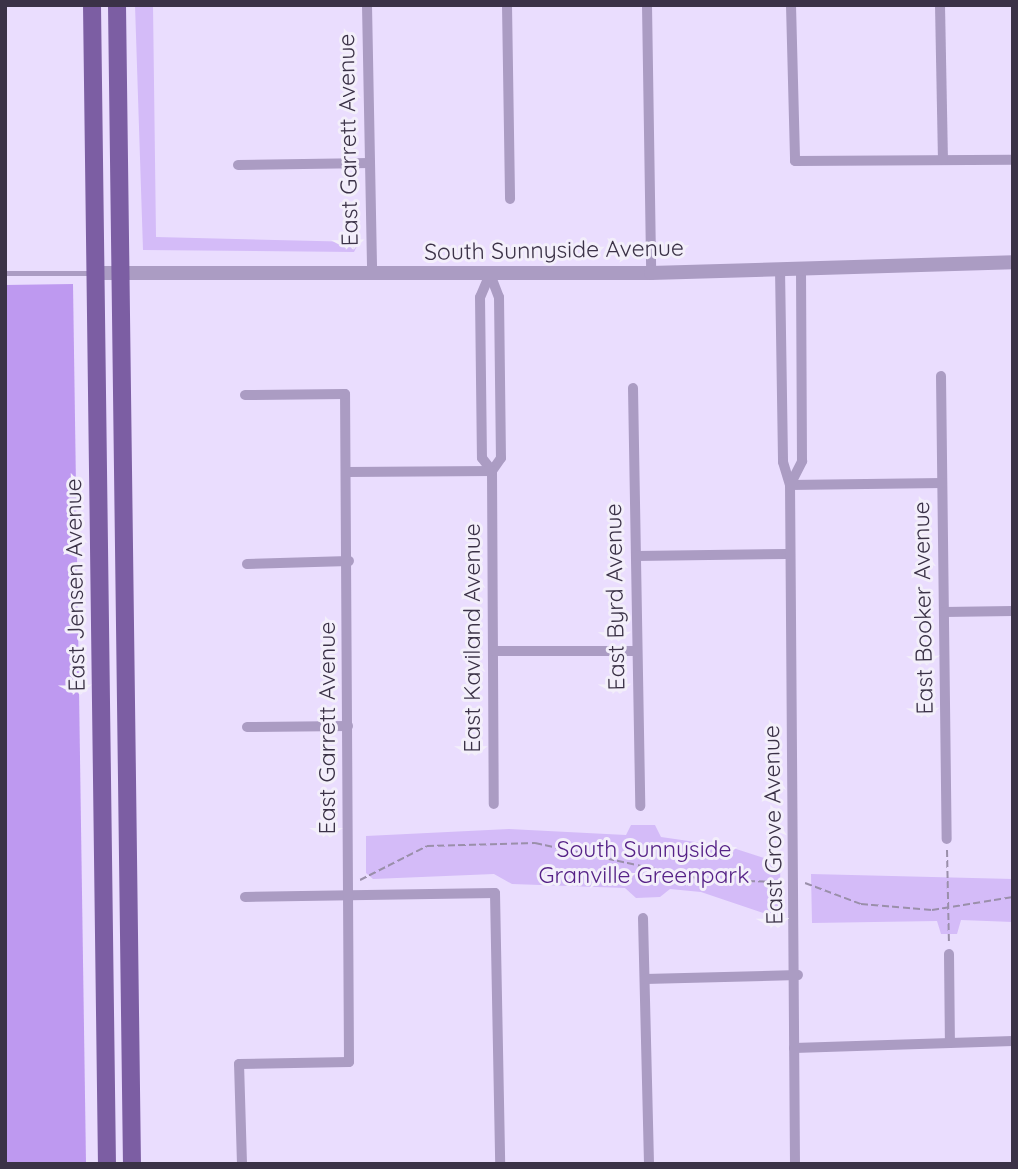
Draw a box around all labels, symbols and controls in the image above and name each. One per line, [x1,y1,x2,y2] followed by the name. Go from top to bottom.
[332,33,364,247] street label: East Garrett Avenue
[424,234,684,266] street label: South Sunnyside Avenue
[59,478,91,692] street label: East Jensen Avenue
[907,501,939,715] street label: East Booker Avenue
[600,503,630,691] street label: East Byrd Avenue
[458,523,486,753] street label: East Kaviland Avenue
[313,622,341,834] street label: East Garrett Avenue
[757,725,789,925] street label: East Grove Avenue
[538,835,750,889] park label: South Sunnyside Granville Greenpark

